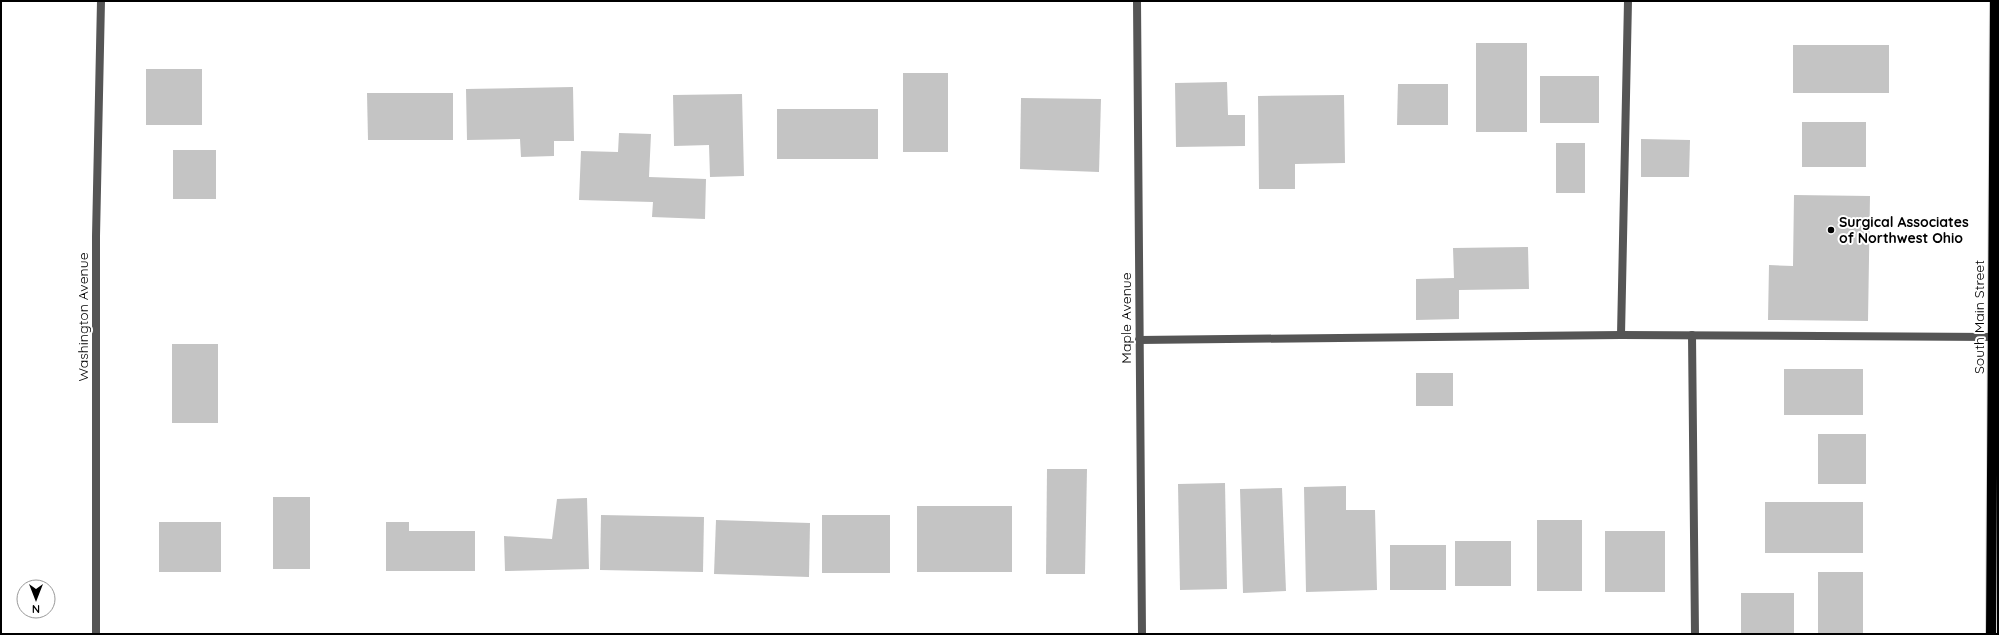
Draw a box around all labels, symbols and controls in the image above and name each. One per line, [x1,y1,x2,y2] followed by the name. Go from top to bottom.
[1839,213,1969,247] place label: Surgical Associates of Northwest Ohio
[1826,225,1836,235] marker: Surgical Associates of Northwest Ohio
[74,252,92,382] street label: Washington Avenue
[1970,260,1988,374] street label: South Main Street
[1117,272,1135,364] street label: Maple Avenue
[16,579,56,619] north arrow
[32,602,40,616] text: N

